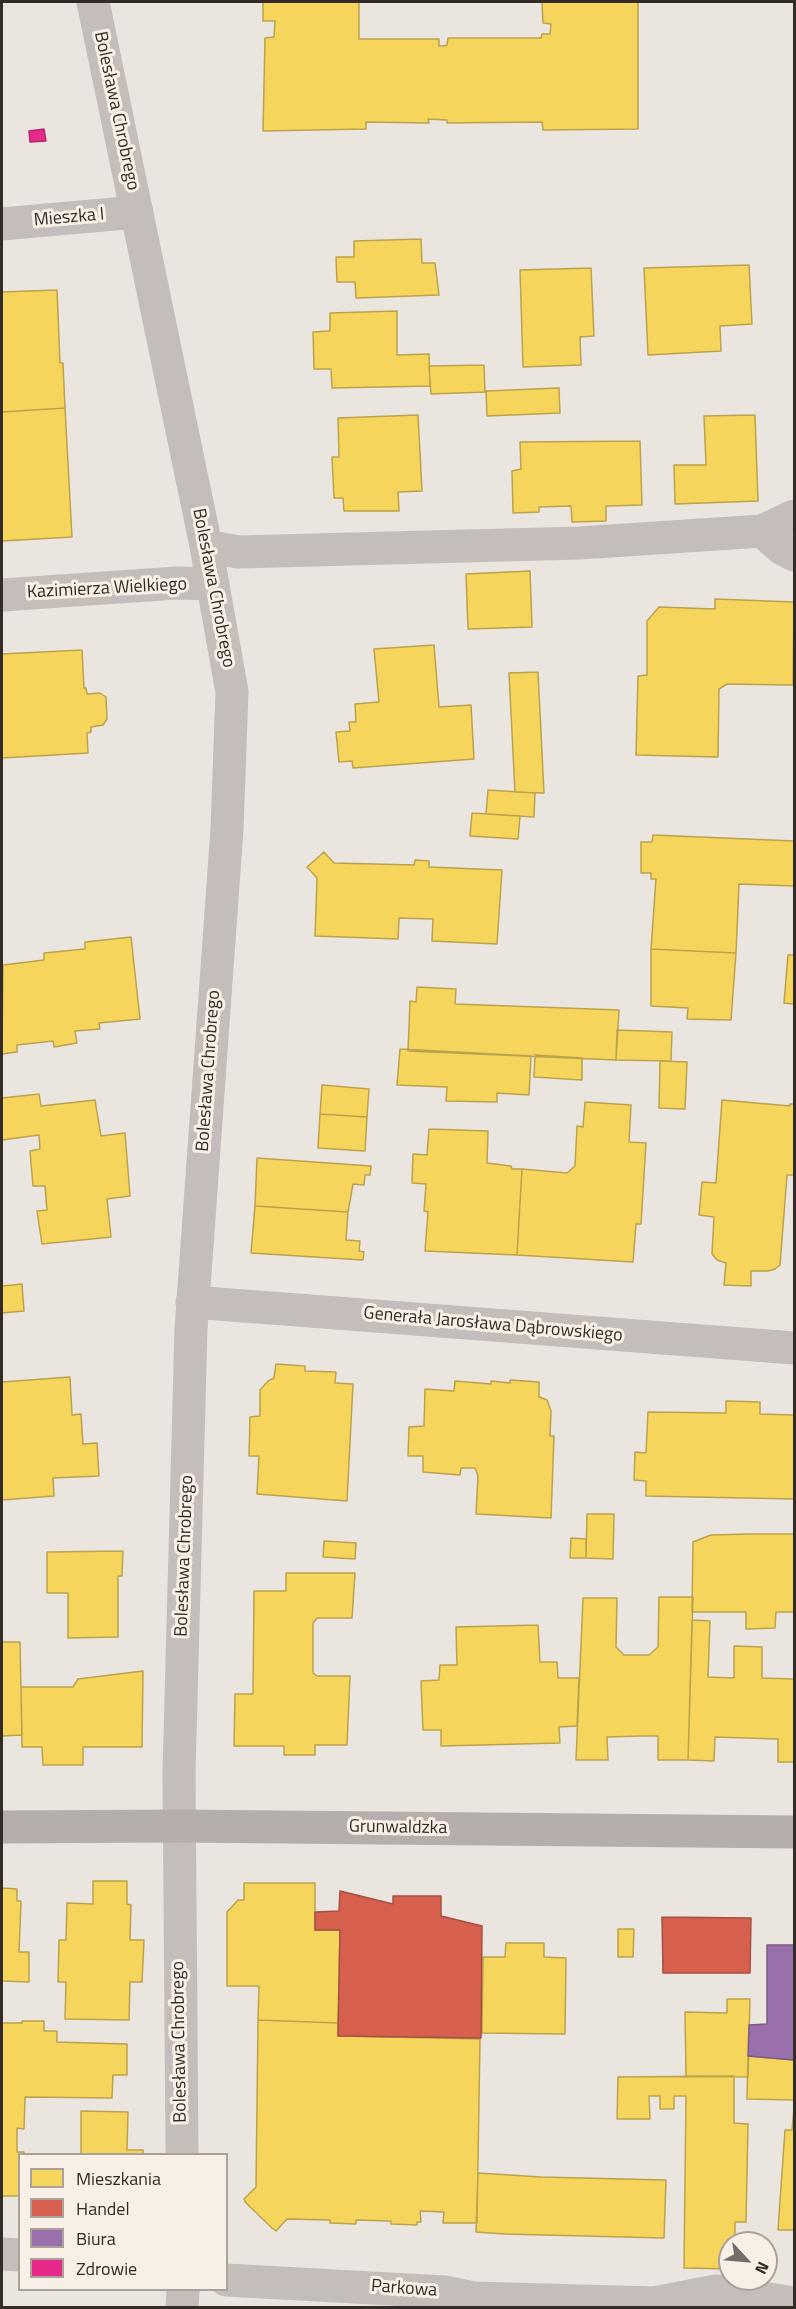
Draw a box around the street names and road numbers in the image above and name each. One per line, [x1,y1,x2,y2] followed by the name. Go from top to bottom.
[89,30,143,192] street label: Bolesława Chrobrego
[33,204,105,232] street label: Mieszka I
[187,507,239,669] street label: Bolesława Chrobrego
[26,574,188,604] street label: Kazimierza Wielkiego
[193,990,225,1152] street label: Bolesława Chrobrego
[363,1303,623,1347] street label: Generała Jarosława Dąbrowskiego
[171,1475,199,1637] street label: Bolesława Chrobrego
[349,1816,447,1840] street label: Grunwaldzka
[168,1961,192,2123] street label: Bolesława Chrobrego
[370,2276,438,2302] street label: Parkowa

